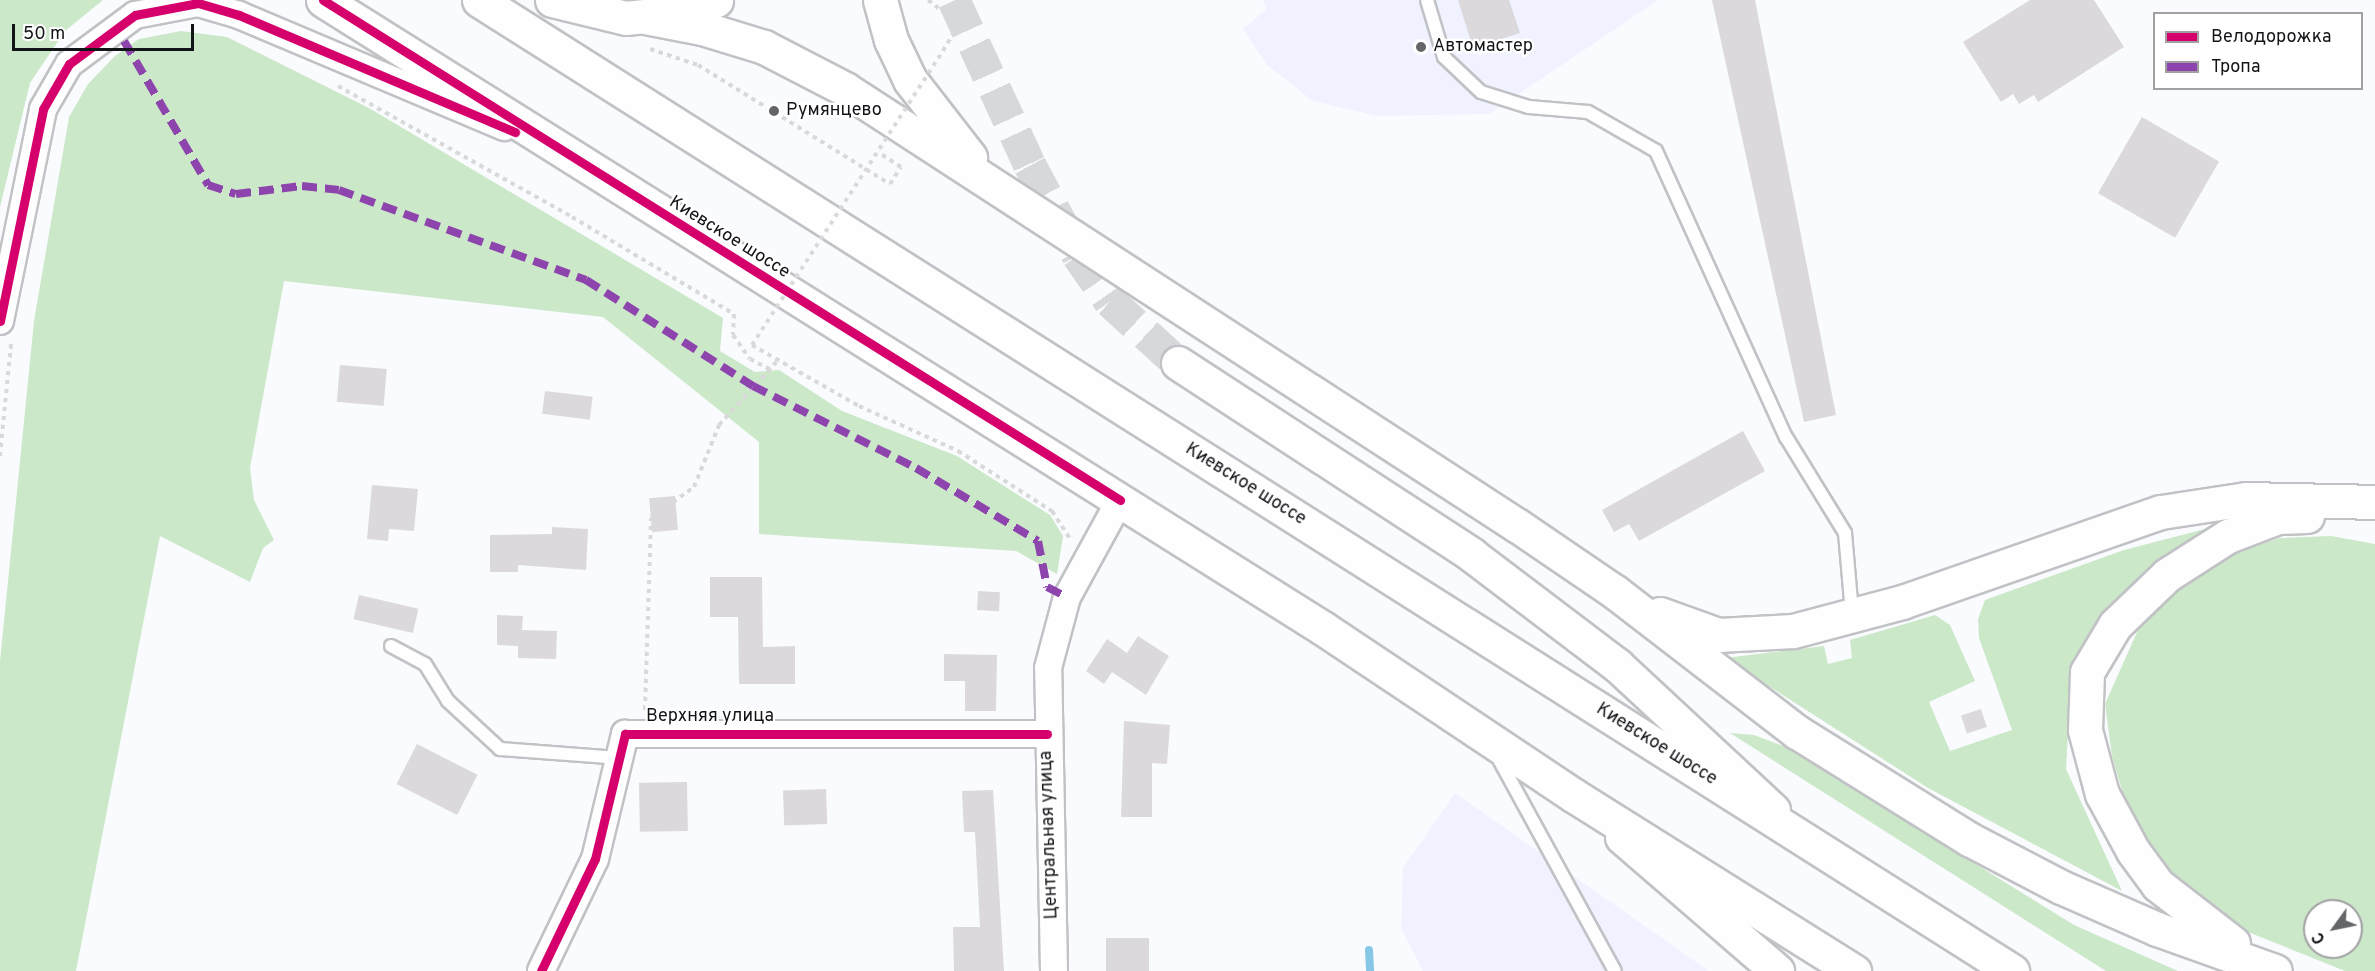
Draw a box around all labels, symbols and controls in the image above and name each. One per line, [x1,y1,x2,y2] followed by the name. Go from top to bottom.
[15,12,196,50] scale bar
[2153,12,2363,90] legend
[23,23,65,46] text: 50 m
[2211,26,2331,49] text: Велодорожка
[1433,36,1533,58] place label: Автомастер
[1414,40,1428,54] marker: Автомастер
[2211,56,2260,79] text: Тропа
[786,100,882,122] place label: Румянцево
[767,104,781,118] marker: Румянцево
[665,192,793,284] street label: Киевское шоссе
[1181,439,1309,531] street label: Киевское шоссе
[1592,699,1720,791] street label: Киевское шоссе
[646,706,774,728] street label: Верхняя улица
[1036,750,1064,920] street label: Центральная улица
[2303,899,2363,959] north arrow
[2308,928,2331,947] text: С

